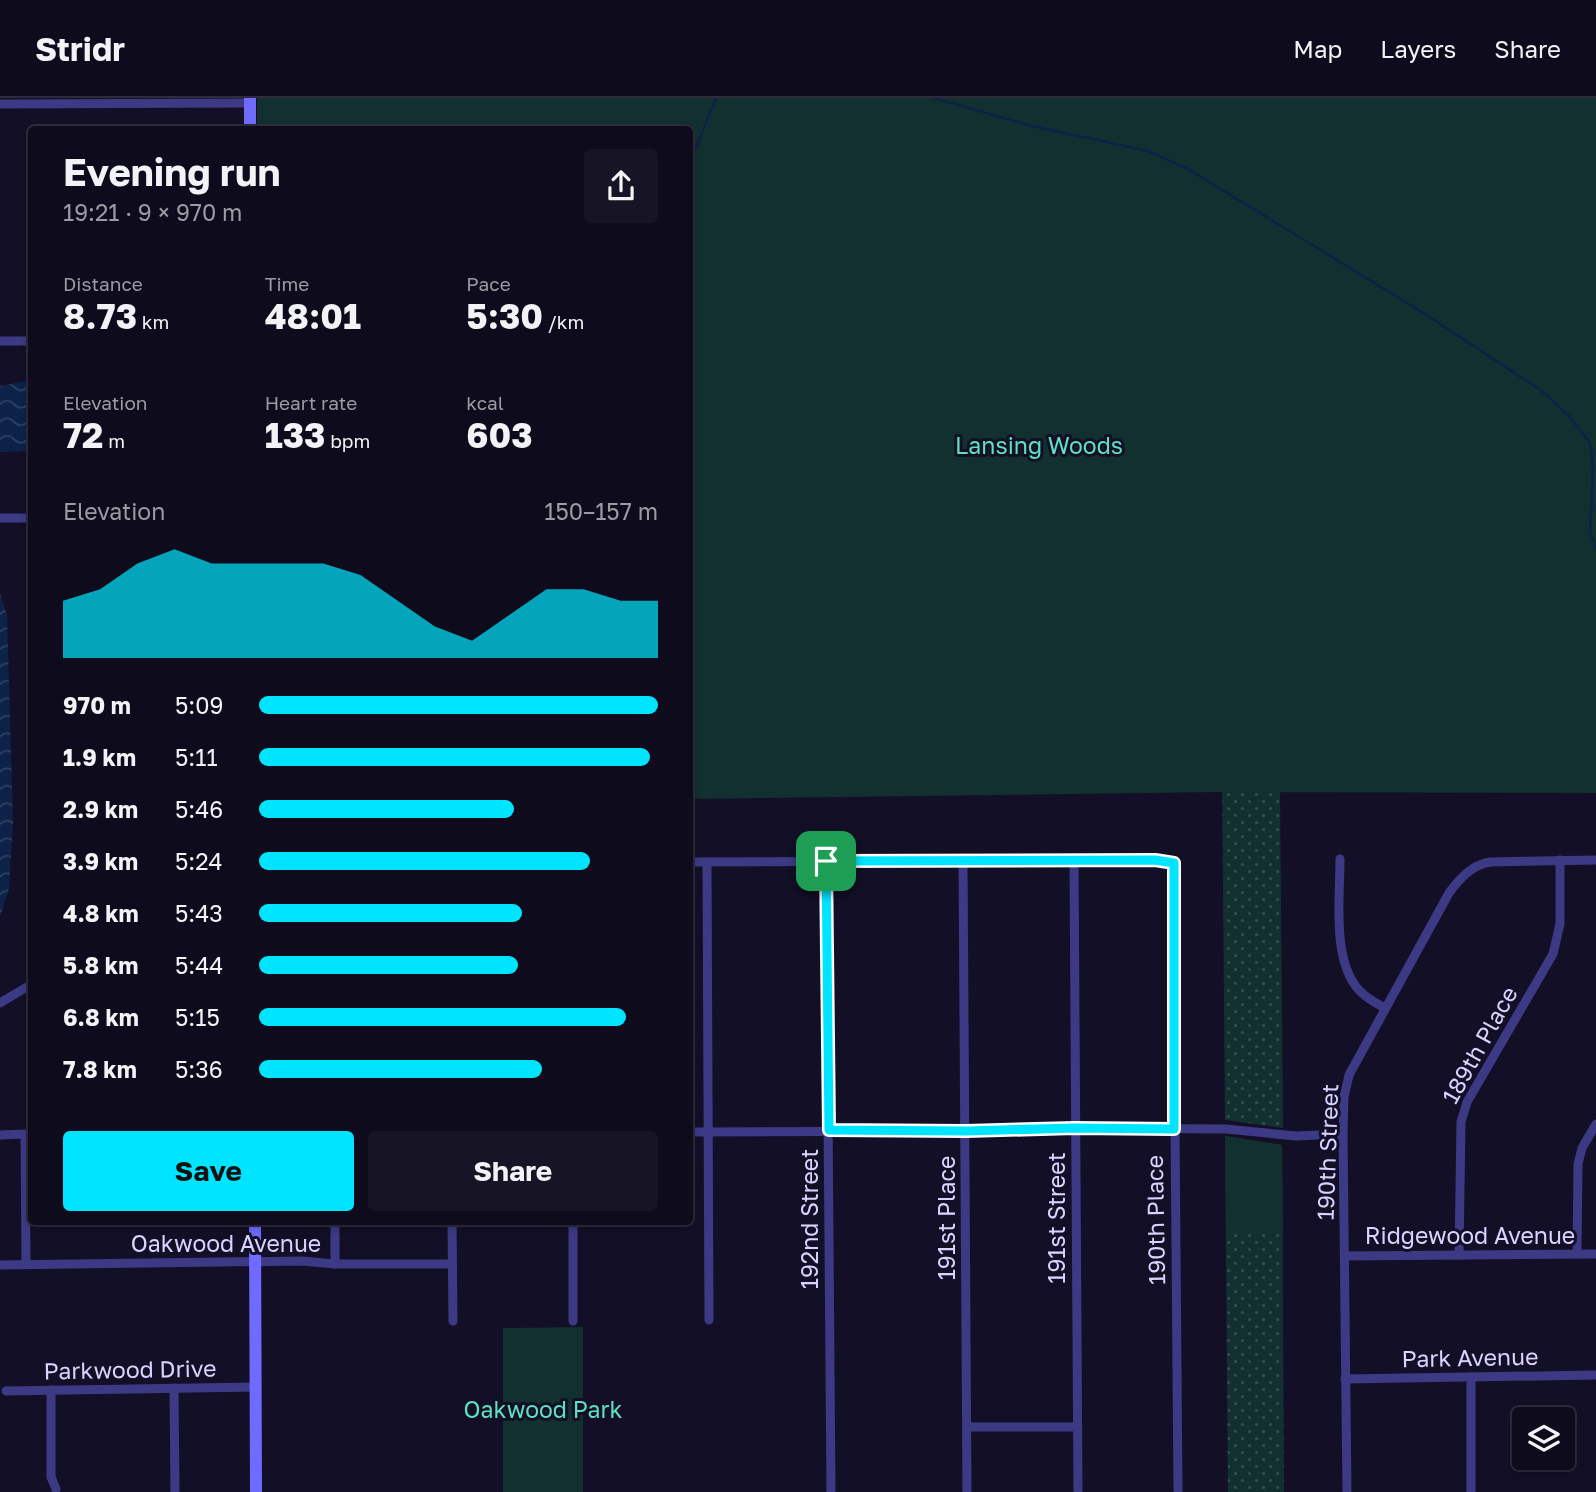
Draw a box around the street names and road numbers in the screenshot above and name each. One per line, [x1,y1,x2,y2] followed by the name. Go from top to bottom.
[1435,981,1523,1108] street label: 189th Place
[1311,1083,1343,1221] street label: 190th Street
[795,1149,823,1289] street label: 192nd Street
[1042,1152,1070,1284] street label: 191st Street
[1140,1155,1170,1285] street label: 190th Place
[932,1156,960,1280] street label: 191st Place
[1365,1221,1575,1249] street label: Ridgewood Avenue
[131,1229,321,1257] street label: Oakwood Avenue
[1401,1342,1539,1372] street label: Park Avenue
[43,1353,217,1385] street label: Parkwood Drive

